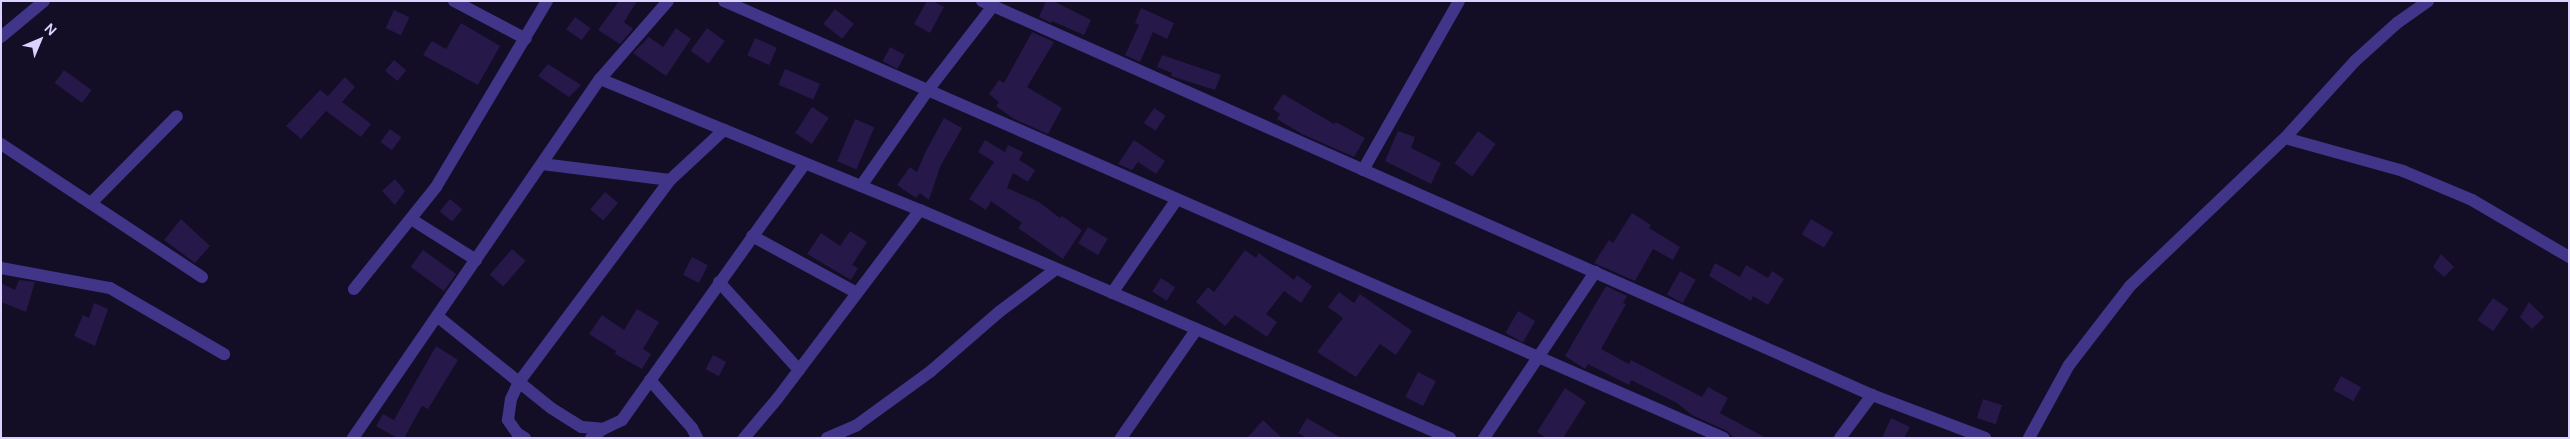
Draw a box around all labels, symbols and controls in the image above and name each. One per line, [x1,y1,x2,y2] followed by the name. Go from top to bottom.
[15,15,65,65] north arrow
[41,19,61,39] text: N

